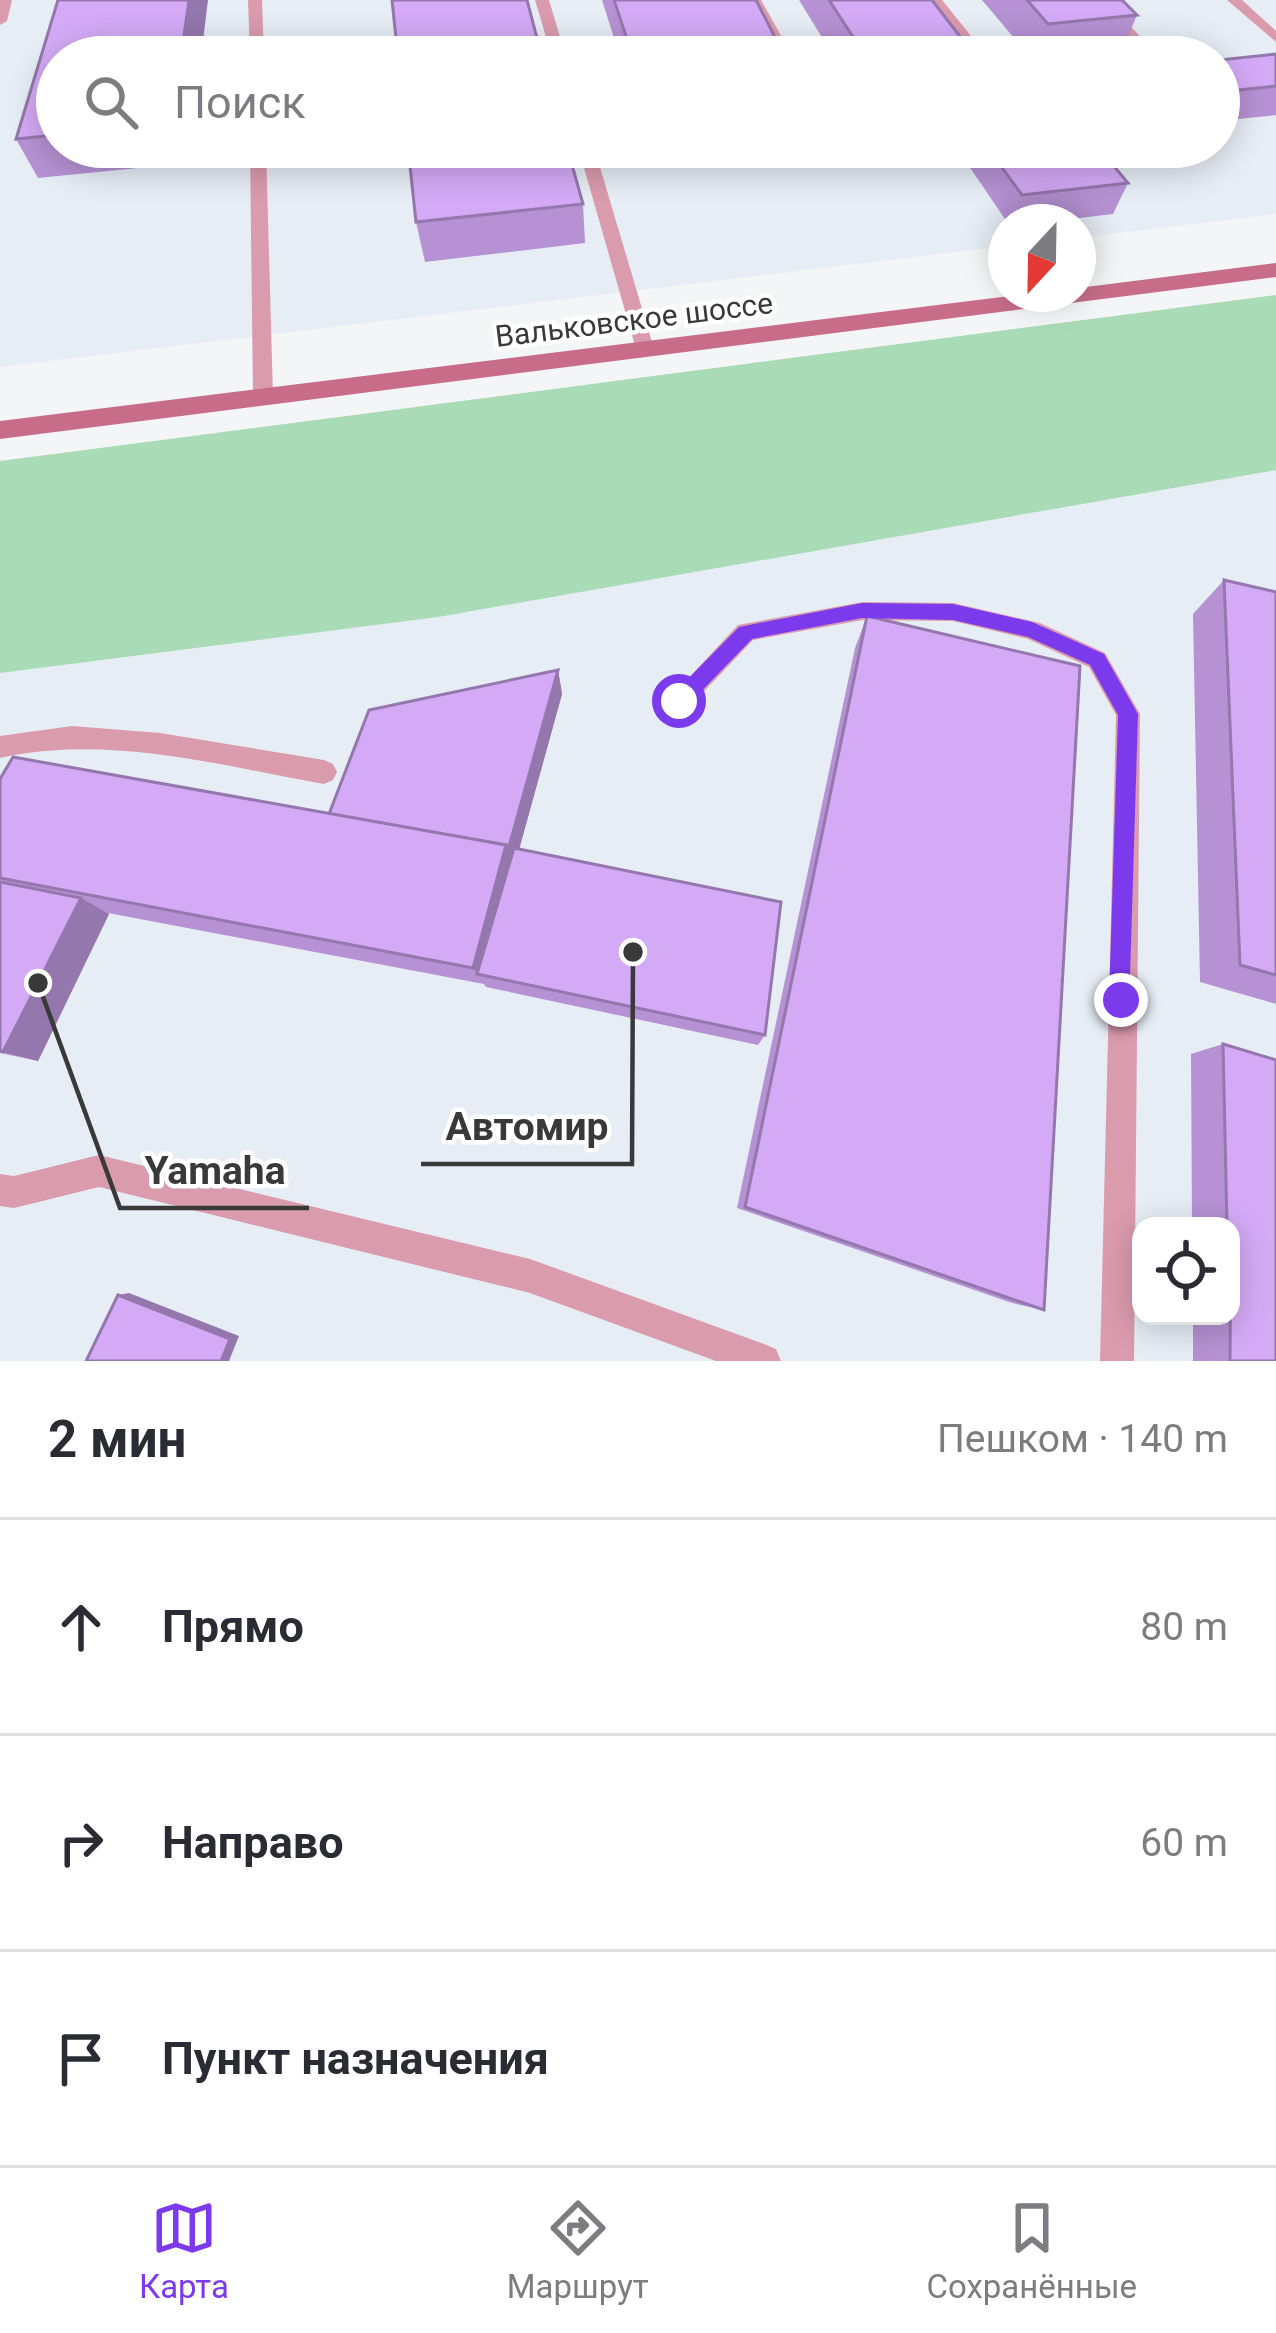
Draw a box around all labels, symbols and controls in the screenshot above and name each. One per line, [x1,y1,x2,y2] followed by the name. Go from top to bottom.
[36,36,1240,168] search box
[78,69,144,135] icon: search
[174,76,306,129] text: Поиск
[988,204,1096,312] north arrow
[493,285,775,354] street label: Вальковское шоссе
[652,674,706,728] route start
[1094,973,1148,1027] route end
[421,1089,632,1164] callout: Автомир
[446,1104,608,1150] text: Автомир
[120,1133,309,1208] callout: Yamaha
[144,1148,286,1194] text: Yamaha
[1132,1217,1240,1325] map controls
[1132,1217,1240,1325] button: locate
[48,1410,186,1469] text: 2 мин
[937,1416,1228,1462] text: Пешком · 140 m
[48,1594,114,1660] icon: ahead
[162,1600,304,1653] text: Прямо
[1140,1604,1228,1650] text: 80 m
[48,1810,114,1876] icon: right
[162,1816,344,1869] text: Направо
[1140,1820,1228,1866] text: 60 m
[48,2026,114,2092] icon: arrive
[162,2032,549,2085] text: Пункт назначения
[139,2195,229,2306] tab: Карта
[507,2195,649,2306] tab: Маршрут
[927,2195,1137,2306] tab: Сохранённые

